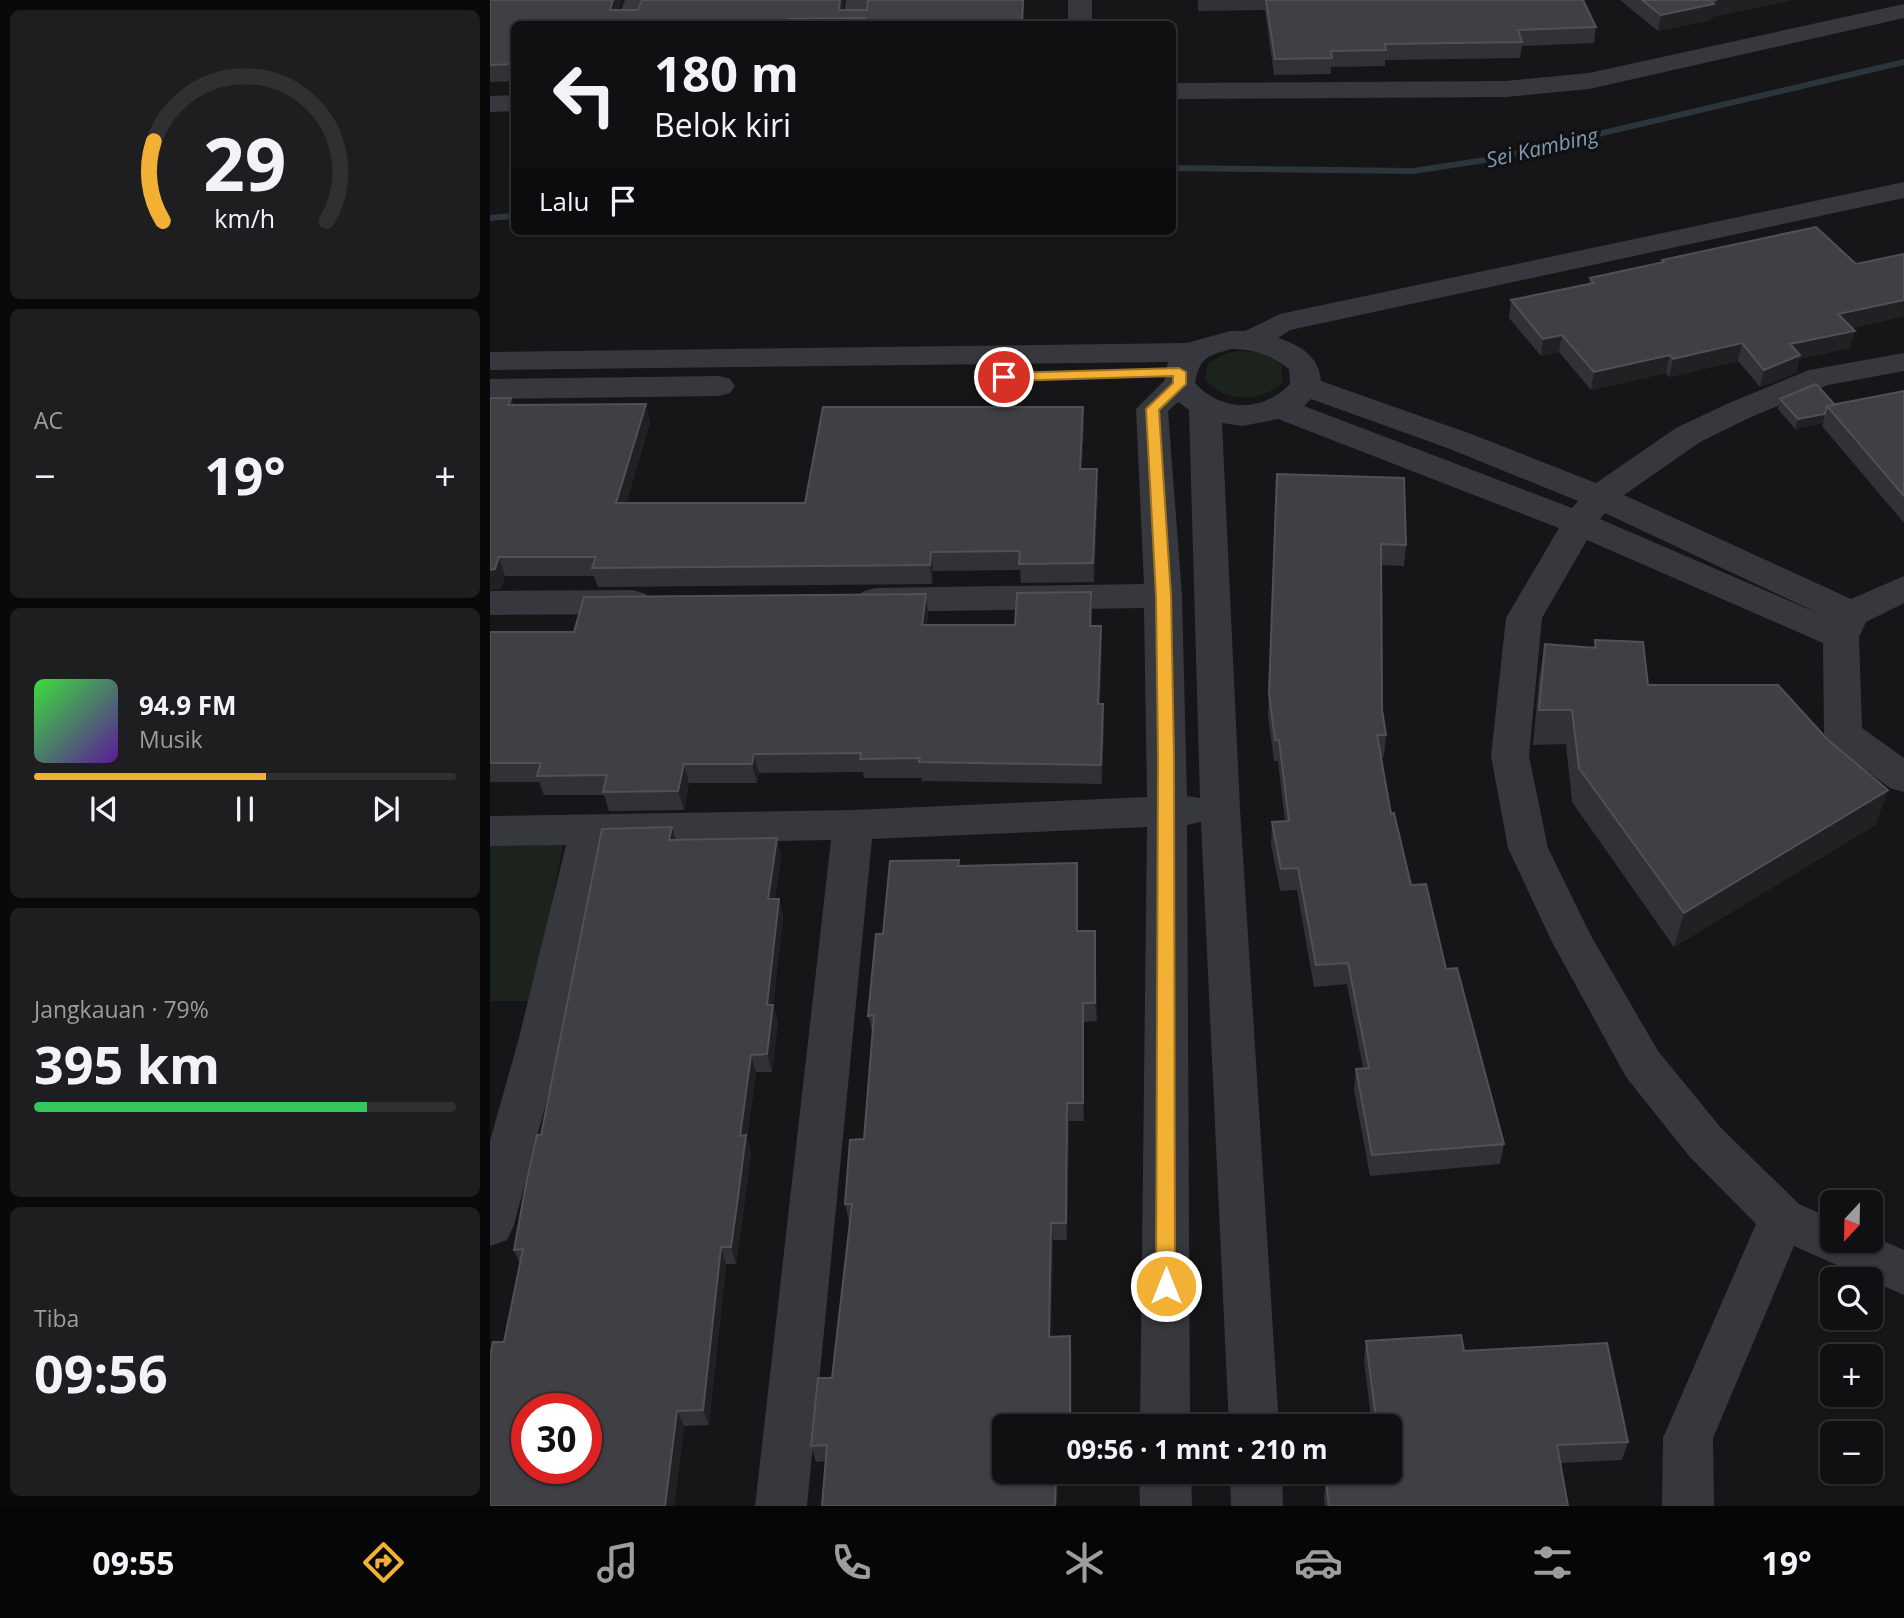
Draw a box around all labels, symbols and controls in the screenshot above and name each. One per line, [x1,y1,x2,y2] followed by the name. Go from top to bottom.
[654,40,799,106] text: 180 m
[539,49,630,140] icon: left
[654,103,791,146] text: Belok kiri
[203,113,287,212] text: 29
[1483,120,1602,173] water label: Sei Kambing
[604,182,642,220] icon: arrive
[539,183,590,219] text: Lalu
[215,200,275,234] text: km/h
[974,347,1034,407] pin
[985,358,1023,396] icon: arrive
[34,404,63,436] text: AC
[204,439,286,510] text: 19°
[34,449,56,501] text: −
[434,449,456,501] text: +
[139,687,237,723] text: 94.9 FM
[139,723,203,755] text: Musik
[85,790,123,828] icon: previous
[226,790,264,828] icon: pause
[367,790,405,828] icon: next
[34,993,209,1025] text: Jangkauan · 79%
[34,1028,220,1099] text: 395 km
[1820,1190,1883,1253] north arrow
[1820,1190,1883,1484] map controls
[1129,1249,1203,1323] position arrow
[1820,1267,1883,1330] button: search
[34,1302,79,1334] text: Tiba
[34,1337,168,1408] text: 09:56
[1820,1344,1883,1407] button: +
[511,1393,602,1484] speed limit sign: 30
[1820,1421,1883,1484] button: −
[1066,1431,1328,1467] text: 09:56 · 1 mnt · 210 m
[359,1538,408,1587] icon: directions
[593,1538,642,1587] icon: music
[827,1538,876,1587] icon: phone
[1060,1538,1109,1587] icon: climate
[1294,1538,1343,1587] icon: car
[1528,1538,1577,1587] icon: filters
[92,1541,175,1584] text: 09:55
[1761,1541,1812,1584] text: 19°

